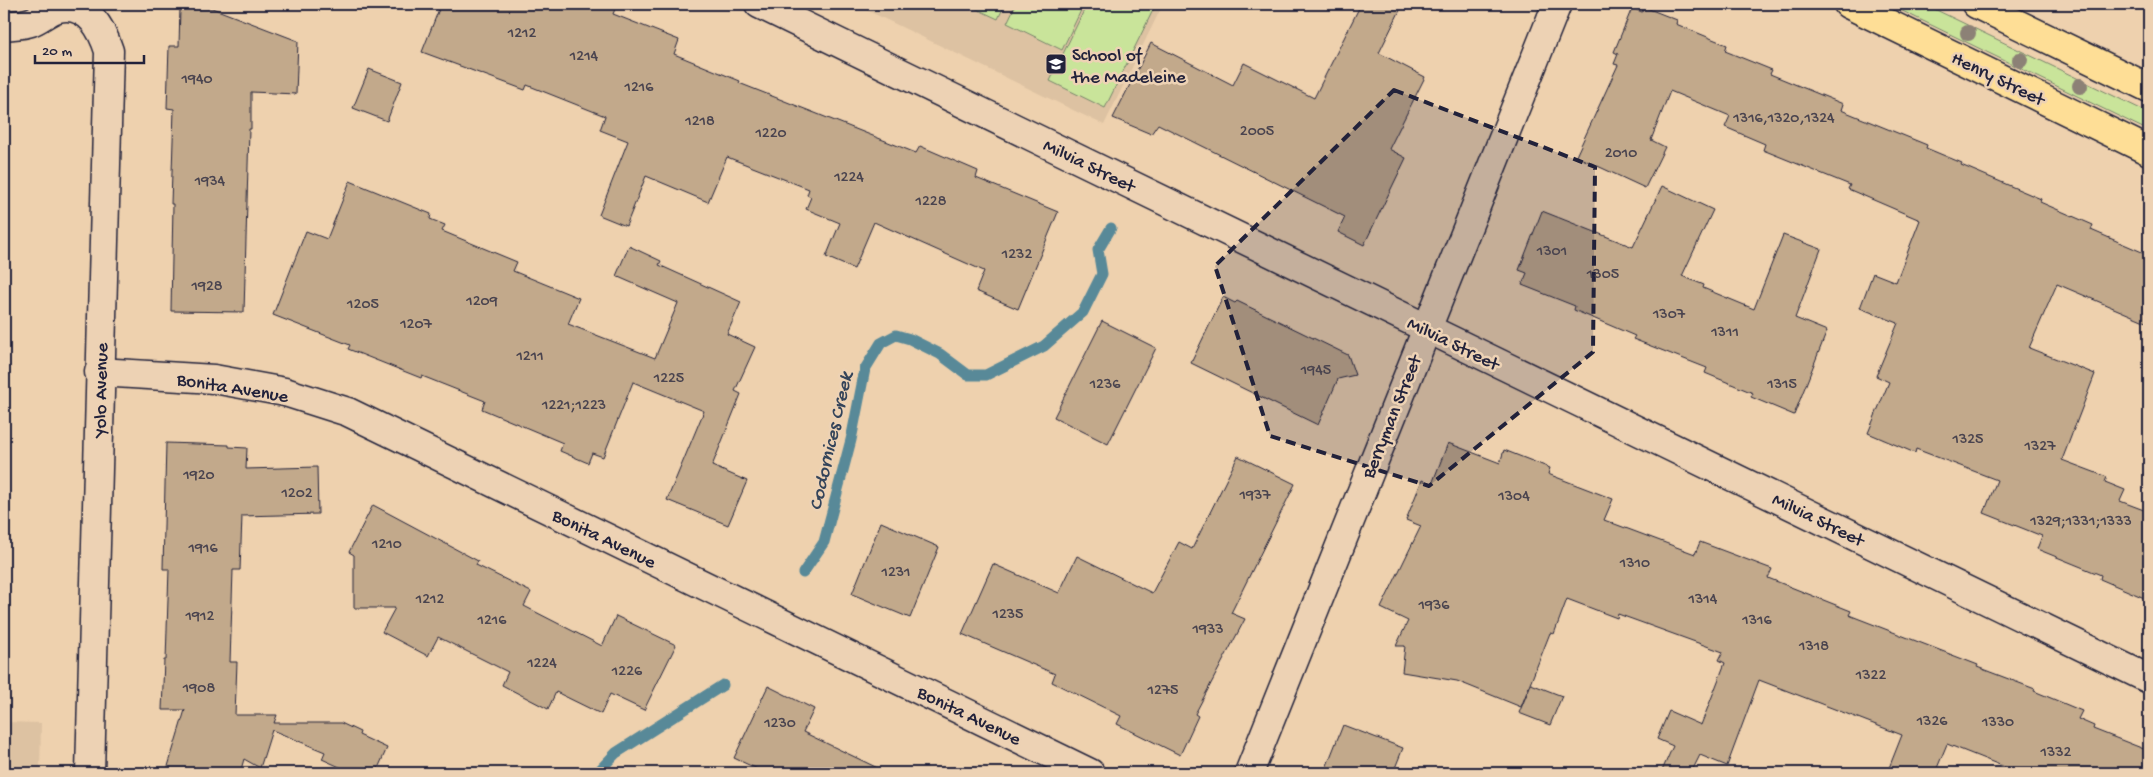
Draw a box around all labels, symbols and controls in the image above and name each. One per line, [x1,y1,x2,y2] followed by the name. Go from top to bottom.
[507,25,536,44] house number: 1212
[35,32,144,64] scale bar
[42,43,72,61] text: 20 m
[1070,45,1186,90] place label: School of the Madeleine
[569,48,599,67] house number: 1214
[1947,48,2050,114] street label: Henry Street
[1044,52,1068,76] school or university icon: School of the Madeleine
[180,71,213,90] house number: 1940
[624,79,654,98] house number: 1216
[1732,110,1835,129] house number: 1316,1320,1324
[684,113,715,132] house number: 1218
[1240,123,1274,142] house number: 2005
[754,125,787,144] house number: 1220
[1039,135,1140,200] street label: Milvia Street
[1605,145,1637,164] house number: 2010
[833,169,864,188] house number: 1224
[194,173,226,192] house number: 1934
[915,193,947,212] house number: 1228
[1536,243,1567,262] house number: 1301
[1001,246,1032,265] house number: 1232
[1586,266,1619,285] house number: 1305
[190,278,223,297] house number: 1928
[465,293,498,312] house number: 1209
[346,296,379,315] house number: 1205
[1652,306,1686,325] house number: 1307
[1403,313,1504,378] street label: Milvia Street
[399,316,433,335] house number: 1207
[1710,324,1739,343] house number: 1311
[90,343,115,439] street label: Yolo Avenue
[515,348,544,367] house number: 1211
[1358,350,1429,483] street label: Berryman Street
[1300,362,1331,381] house number: 1945
[174,369,290,410] street label: Bonita Avenue
[805,369,860,513] water label: Codornices Creek
[653,370,684,389] house number: 1225
[1089,376,1121,395] house number: 1236
[1766,376,1797,395] house number: 1315
[541,397,606,416] house number: 1221;1223
[1951,431,1984,450] house number: 1325
[2024,438,2056,457] house number: 1327
[182,467,215,486] house number: 1920
[280,485,313,504] house number: 1202
[1238,487,1271,506] house number: 1937
[1497,488,1530,507] house number: 1304
[1768,489,1869,554] street label: Milvia Street
[547,505,659,575] street label: Bonita Avenue
[2029,513,2132,532] house number: 1329;1331;1333
[371,536,402,555] house number: 1210
[187,540,218,559] house number: 1916
[1619,555,1650,574] house number: 1310
[880,564,911,583] house number: 1231
[415,591,444,610] house number: 1212
[1688,591,1718,610] house number: 1314
[1418,597,1450,616] house number: 1936
[991,606,1024,625] house number: 1235
[185,608,215,627] house number: 1912
[477,612,507,631] house number: 1216
[1741,612,1773,631] house number: 1316
[1191,621,1224,640] house number: 1933
[1798,638,1829,657] house number: 1318
[526,655,557,674] house number: 1224
[611,663,643,682] house number: 1226
[1855,667,1886,686] house number: 1322
[182,680,215,699] house number: 1908
[912,682,1024,752] street label: Bonita Avenue
[1146,682,1179,701] house number: 1275
[1916,713,1948,732] house number: 1326
[1981,714,2014,733] house number: 1330
[763,715,796,734] house number: 1230
[2040,744,2072,763] house number: 1332

